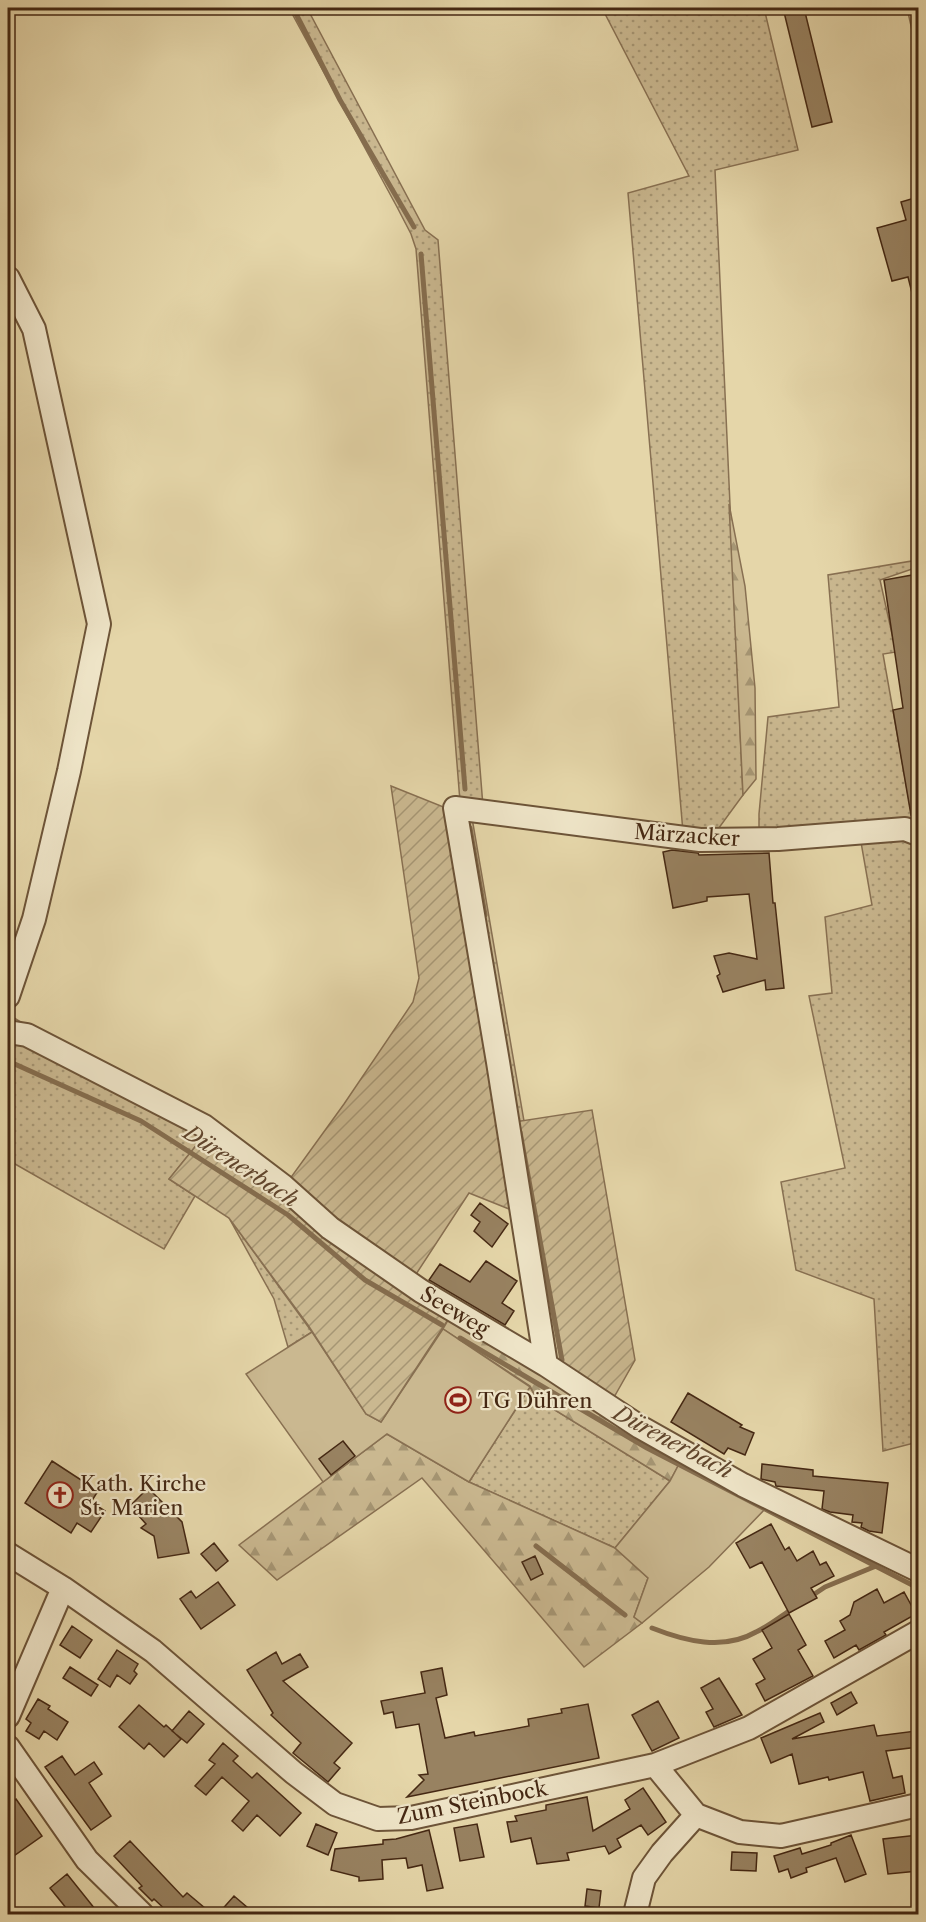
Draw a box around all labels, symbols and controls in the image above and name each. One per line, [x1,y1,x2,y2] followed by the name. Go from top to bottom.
[633,819,741,851] street label: Märzacker
[177,1118,303,1213] water label: Dürenerbach
[416,1281,495,1342] street label: Seeweg
[443,1385,473,1415] sports icon: TG Dühren
[478,1388,593,1413] place label: TG Dühren
[607,1398,737,1485] water label: Dürenerbach
[80,1471,206,1520] place label: Kath. Kirche St. Marien
[45,1480,75,1510] church icon: Kath. Kirche St. Marien
[395,1775,550,1829] street label: Zum Steinbock

